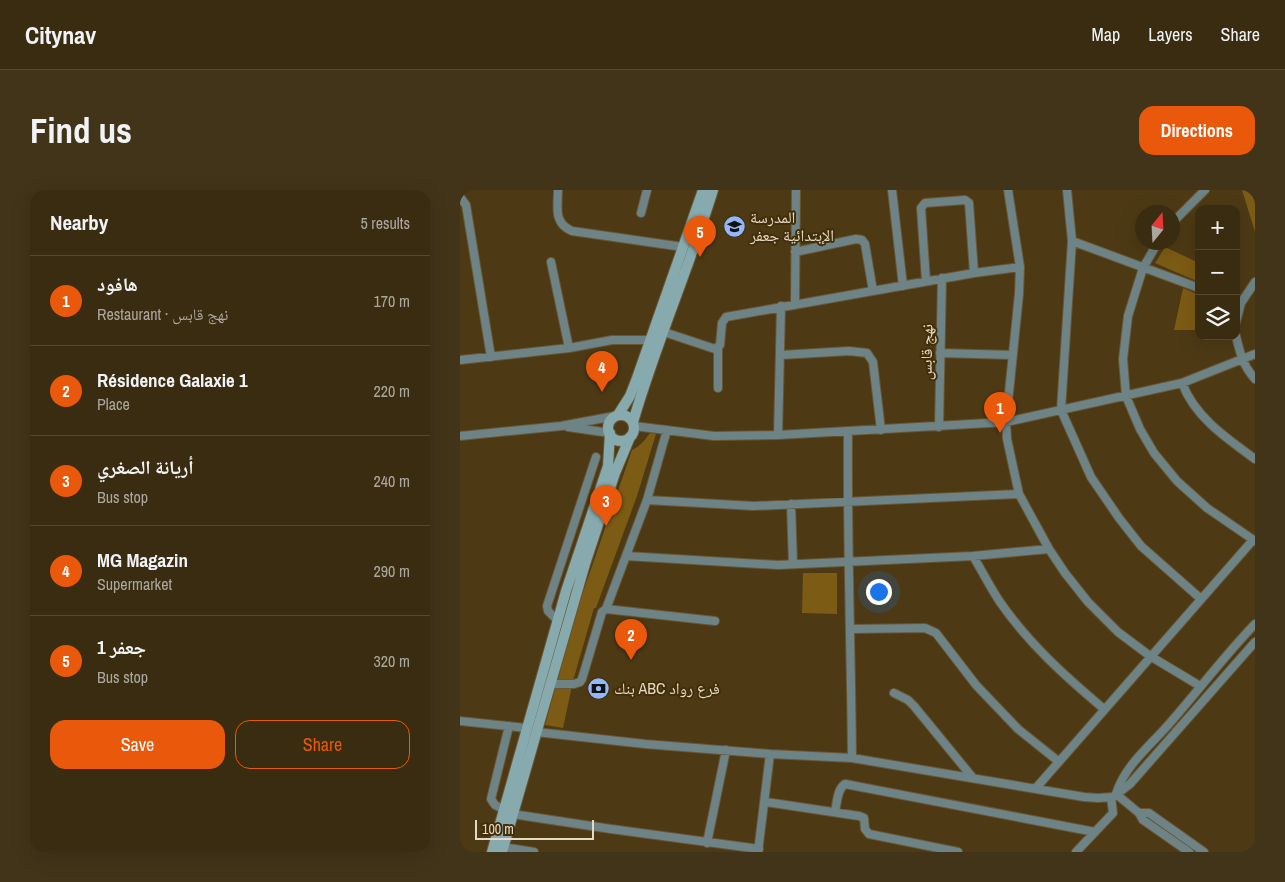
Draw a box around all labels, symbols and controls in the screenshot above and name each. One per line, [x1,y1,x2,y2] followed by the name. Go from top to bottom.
[25,19,96,51] text: Citynav
[1092,22,1120,47] text: Map
[1148,22,1193,47] text: Layers
[1221,22,1260,47] text: Share
[1139,106,1255,155] button: Directions
[30,107,132,154] text: Find us
[1135,205,1180,250] north arrow
[1195,205,1240,340] map controls
[1195,205,1240,250] button: +
[749,206,834,246] place label: المدرسة الإبتدائية جعفر
[50,208,108,237] text: Nearby
[360,212,410,234] text: 5 results
[722,214,746,238] school or university icon: المدرسة الإبتدائية جعفر
[684,216,716,257] pin: 5
[1195,250,1240,295] button: −
[97,271,138,297] text: هافود
[62,290,70,312] text: 1
[374,290,410,312] text: 170 m
[1195,295,1240,340] button: layers
[97,303,228,325] text: Restaurant · نهج قابس
[915,324,937,380] street label: نهج قابس
[586,351,618,392] pin: 4
[97,367,248,393] text: Résidence Galaxie 1
[62,380,70,402] text: 2
[374,380,410,402] text: 220 m
[984,392,1016,433] pin: 1
[97,393,130,415] text: Place
[97,454,194,480] text: أريانة الصغري
[62,470,70,492] text: 3
[374,470,410,492] text: 240 m
[590,485,622,526] pin: 3
[97,486,148,508] text: Bus stop
[97,547,188,573] text: MG Magazin
[62,560,70,582] text: 4
[374,560,410,582] text: 290 m
[97,573,172,595] text: Supermarket
[866,579,892,605] your location
[615,619,647,660] pin: 2
[97,634,146,660] text: جعفر 1
[62,650,70,672] text: 5
[374,650,410,672] text: 320 m
[97,666,148,688] text: Bus stop
[586,676,610,700] bank icon: بنك ABC فرع رواد
[614,677,720,699] place label: بنك ABC فرع رواد
[50,720,225,769] button: Save
[235,720,410,769] button: Share
[475,817,594,840] scale bar
[482,820,514,838] text: 100 m

